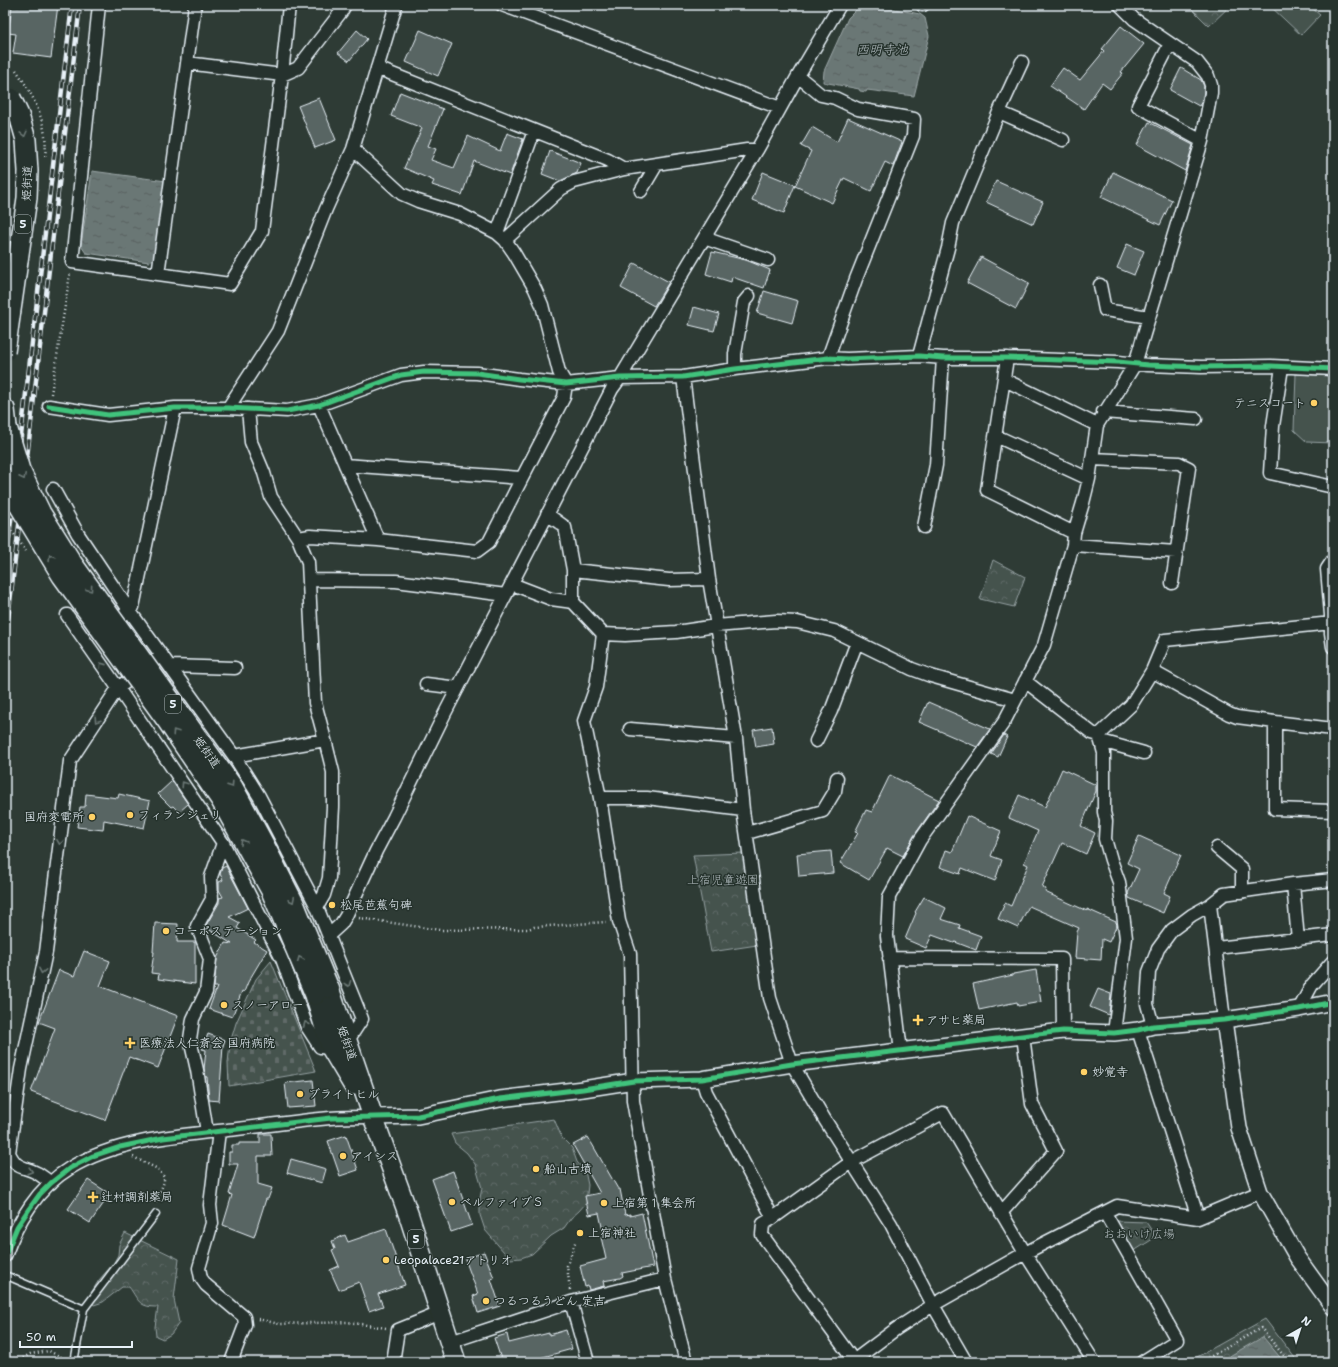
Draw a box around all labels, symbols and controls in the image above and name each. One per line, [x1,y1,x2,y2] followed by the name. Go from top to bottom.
[856,41,909,58] water label: 西明寺池
[20,131,28,138] one-way arrow
[18,165,36,201] street label: 姫街道
[15,215,31,233] road number: 5
[1234,395,1306,411] place label: テニスコート
[1309,398,1319,408] marker: テニスコート
[19,473,26,481] one-way arrow
[48,554,56,561] one-way arrow
[85,584,92,591] one-way arrow
[99,662,107,669] one-way arrow
[165,695,181,713] road number: 5
[95,716,102,723] one-way arrow
[172,729,179,736] one-way arrow
[190,733,224,771] street label: 姫街道
[181,781,188,788] one-way arrow
[226,781,233,788] one-way arrow
[138,807,222,823] place label: フィランジェリ
[24,809,84,825] place label: 国府変電所
[125,810,135,820] marker: フィランジェリ
[87,812,97,822] marker: 国府変電所
[56,839,65,845] one-way arrow
[241,839,248,846] one-way arrow
[687,872,759,888] park label: 上宿児童遊園
[287,896,295,903] one-way arrow
[340,897,412,913] place label: 松尾芭蕉句碑
[327,900,337,910] marker: 松尾芭蕉句碑
[174,923,282,939] place label: コーポステーション
[161,926,171,936] marker: コーポステーション
[297,955,305,963] one-way arrow
[39,967,47,974] one-way arrow
[343,980,351,988] one-way arrow
[232,997,304,1013] place label: スノーアロー
[219,1000,229,1010] marker: スノーアロー
[926,1012,986,1028] place label: アサヒ薬局
[913,1015,923,1025] marker: アサヒ薬局
[303,1020,311,1028] one-way arrow
[334,1023,360,1063] street label: 姫街道
[139,1035,275,1051] place label: 医療法人仁斎会 国府病院
[124,1037,136,1049] marker: 医療法人仁斎会 国府病院
[1092,1064,1128,1080] place label: 妙覚寺
[1079,1067,1089,1077] marker: 妙覚寺
[308,1086,379,1102] place label: ブライトヒル
[295,1089,305,1099] marker: ブライトヒル
[351,1148,398,1164] place label: アインス
[338,1151,348,1161] marker: アインス
[544,1161,592,1177] place label: 船山古墳
[531,1164,541,1174] marker: 船山古墳
[26,1166,33,1175] one-way arrow
[101,1189,173,1205] place label: 辻村調剤薬局
[88,1192,98,1202] marker: 辻村調剤薬局
[460,1194,544,1210] place label: ベルファイブＳ
[612,1195,696,1211] place label: 上宿第１集会所
[447,1197,457,1207] marker: ベルファイブＳ
[599,1198,609,1208] marker: 上宿第１集会所
[588,1225,636,1241] place label: 上宿神社
[1103,1226,1175,1242] park label: おおいけ広場
[575,1228,585,1238] marker: 上宿神社
[408,1230,424,1248] road number: 5
[394,1252,512,1268] place label: Leopalace21アトリオ
[381,1255,391,1265] marker: Leopalace21アトリオ
[494,1293,606,1309] place label: つるつるうどん 定吉
[481,1296,491,1306] marker: つるつるうどん 定吉
[1280,1309,1320,1349] north arrow
[1298,1313,1314,1330] text: N
[20,1323,132,1349] scale bar
[26,1329,56,1345] text: 50 m

